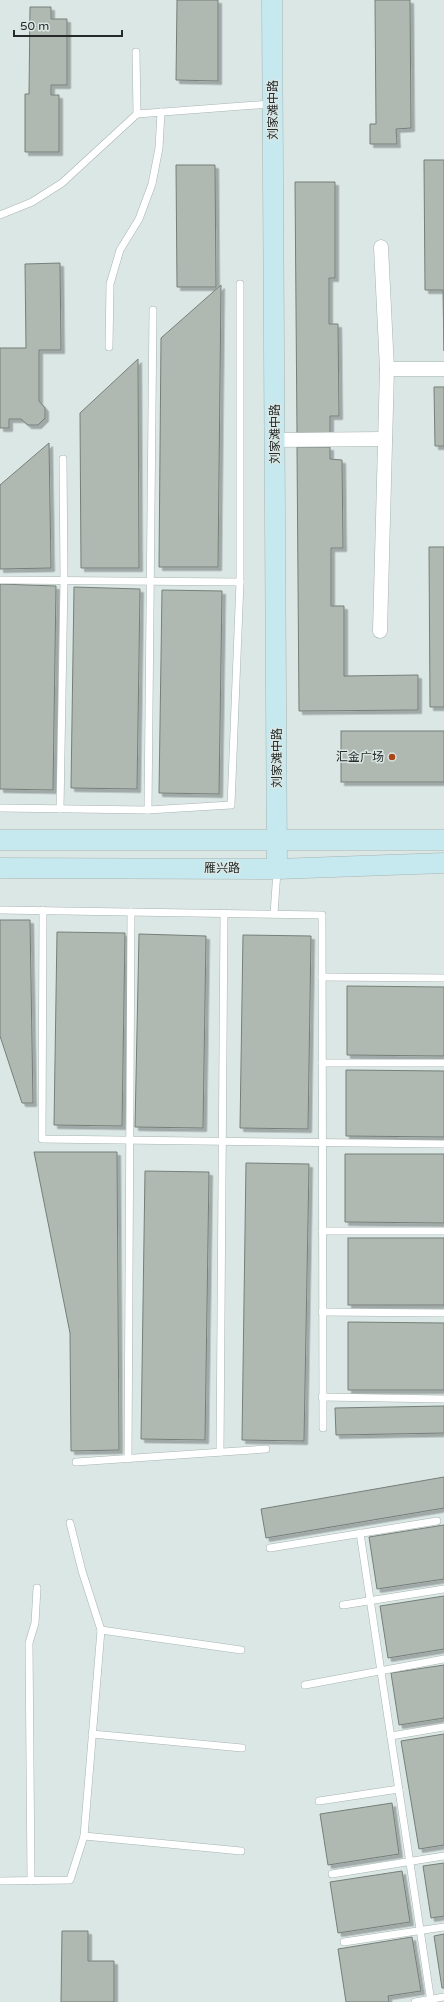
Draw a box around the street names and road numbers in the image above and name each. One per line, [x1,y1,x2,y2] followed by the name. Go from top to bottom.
[266,80,280,140] street label: 刘家滩中路
[268,404,282,464] street label: 刘家滩中路
[270,728,284,788] street label: 刘家滩中路
[204,861,240,875] street label: 雁兴路

